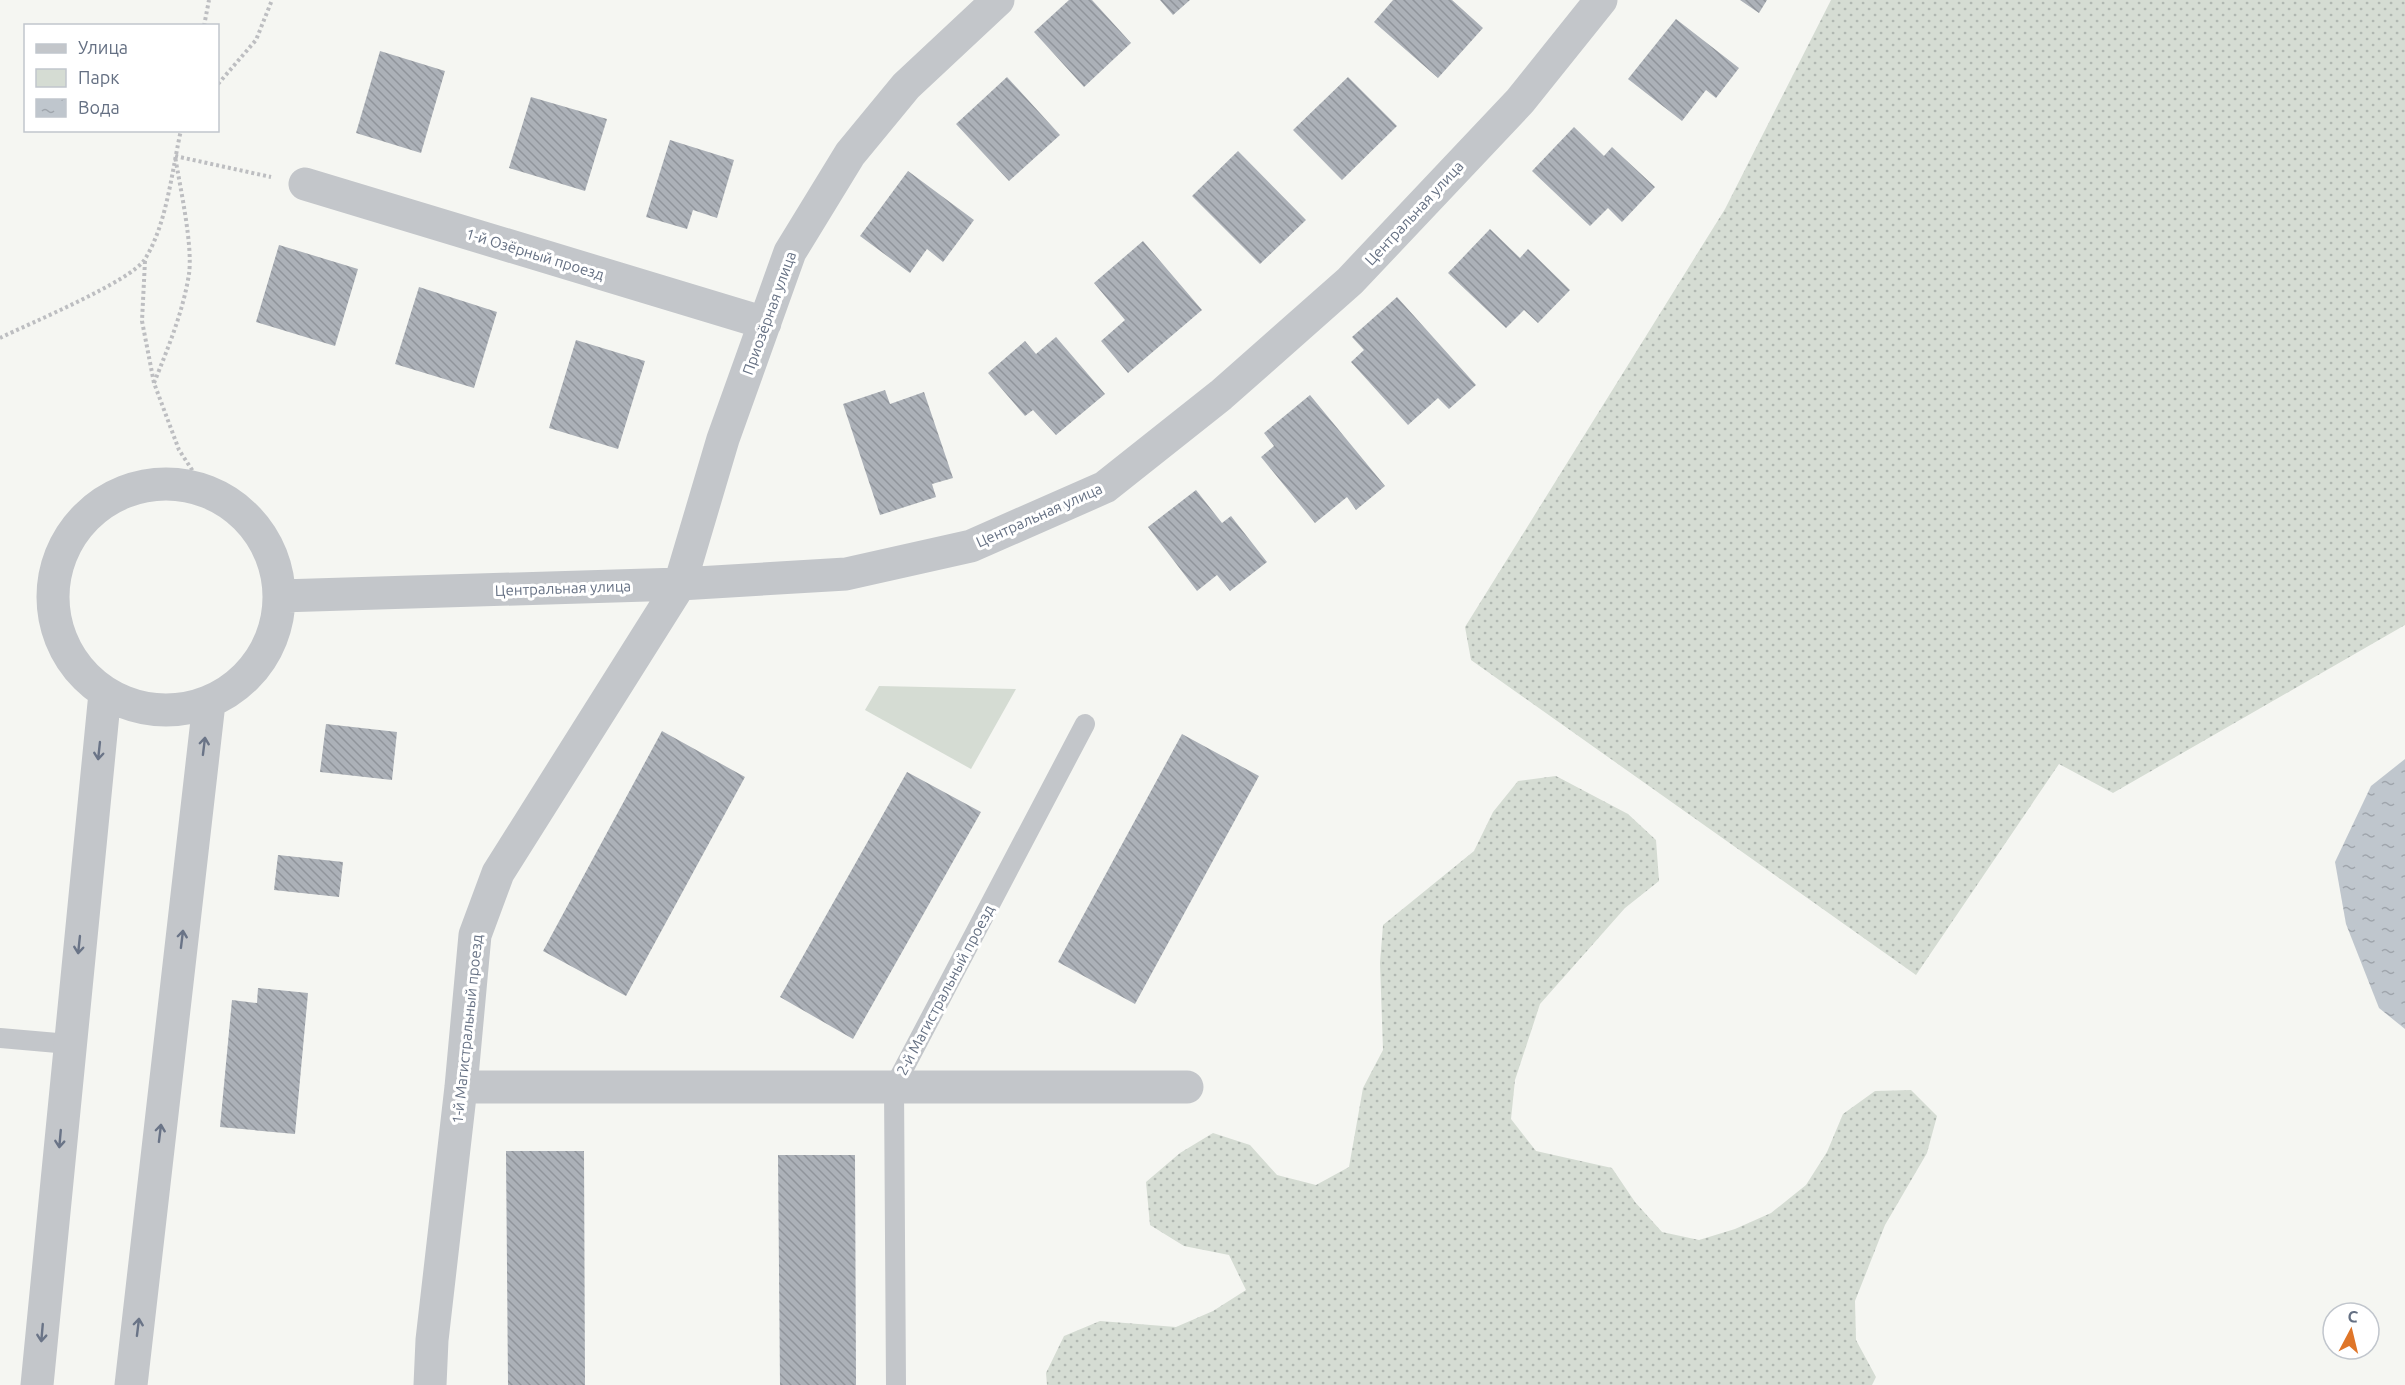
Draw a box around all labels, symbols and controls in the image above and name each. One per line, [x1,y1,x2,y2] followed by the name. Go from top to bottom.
[24,24,219,132] legend
[78,37,128,57] text: Улица
[78,67,119,87] text: Парк
[78,97,120,117] text: Вода
[1361,157,1467,269] street label: Центральная улица
[464,225,606,283] street label: 1-й Озёрный проезд
[739,249,799,377] street label: Приозёрная улица
[973,480,1105,550] street label: Центральная улица
[495,577,631,599] street label: Центральная улица
[199,736,210,756] one-way arrow
[93,741,104,761] one-way arrow
[893,902,997,1078] street label: 2-й Магистральный проезд
[177,930,188,950] one-way arrow
[449,933,485,1125] street label: 1-й Магистральный проезд
[73,935,84,955] one-way arrow
[155,1124,166,1144] one-way arrow
[54,1129,65,1149] one-way arrow
[2321,1301,2381,1361] north arrow
[2347,1307,2359,1326] text: С
[132,1317,143,1337] one-way arrow
[36,1323,47,1343] one-way arrow

